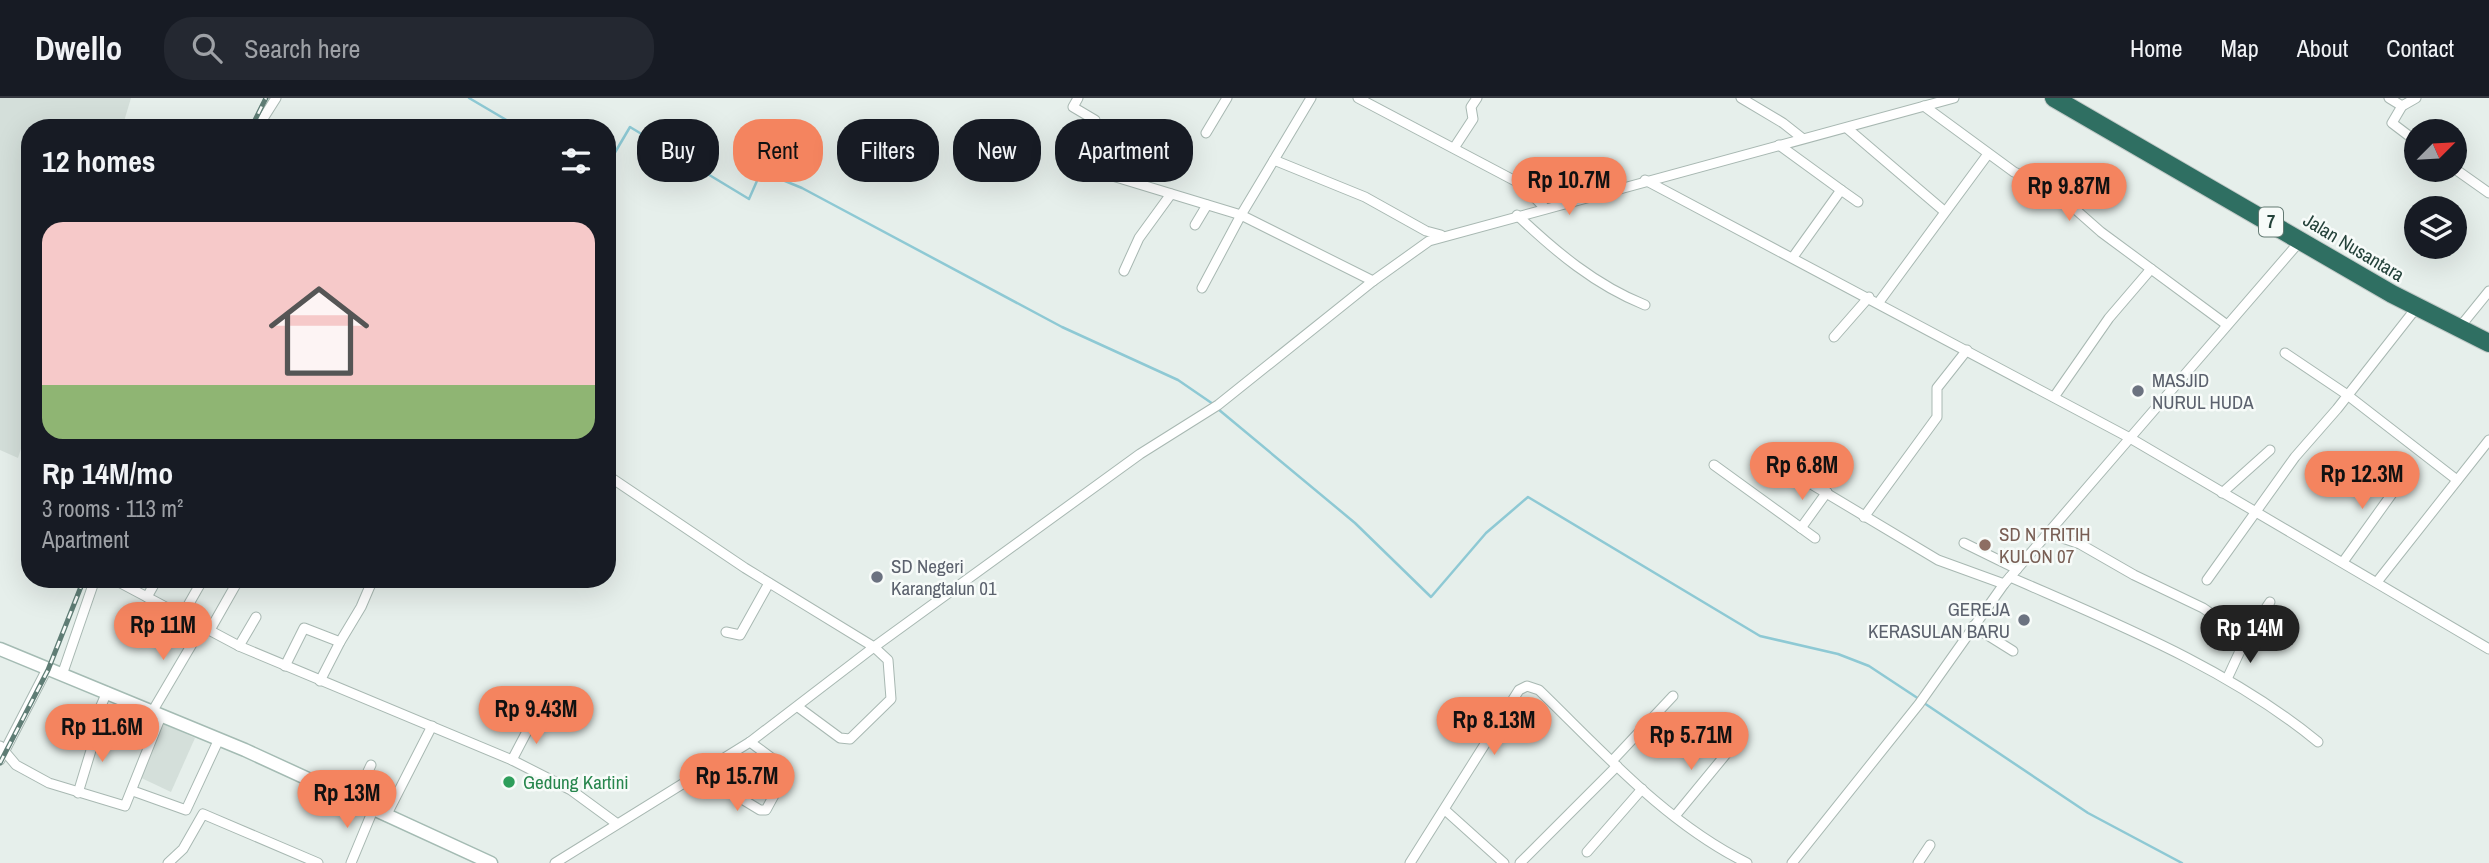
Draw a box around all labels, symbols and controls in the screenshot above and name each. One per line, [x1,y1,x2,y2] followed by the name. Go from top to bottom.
[164,17,654,80] search box
[35,26,122,70] text: Dwello
[188,29,226,67] icon: search
[244,31,360,66] text: Search here
[2130,32,2182,64] text: Home
[2220,32,2259,64] text: Map
[2297,32,2348,64] text: About
[2386,32,2454,64] text: Contact
[637,119,719,182] chip: Buy
[733,119,823,182] chip: Rent
[837,119,939,182] chip: Filters
[953,119,1041,182] chip: New
[1055,119,1193,182] chip: Apartment
[2404,119,2468,182] north arrow
[2404,119,2467,259] map controls
[42,141,156,181] text: 12 homes
[557,142,595,180] icon: filters
[1497,158,1641,217] pin: Rp 10.7M
[1528,164,1610,195] text: Rp 10.7M
[1997,164,2141,223] pin: Rp 9.87M
[2028,170,2110,201] text: Rp 9.87M
[2404,196,2467,259] button: layers
[2299,207,2410,288] street label: Jalan Nusantara
[2259,208,2283,237] road number: 7
[256,268,382,394] icon: home
[2152,367,2254,415] place label: MASJID NURUL HUDA
[2130,383,2146,399] marker: MASJID NURUL HUDA
[1737,442,1867,502] pin: Rp 6.8M
[1766,449,1838,480] text: Rp 6.8M
[2290,452,2434,511] pin: Rp 12.3M
[42,453,173,493] text: Rp 14M/mo
[2321,458,2403,489] text: Rp 12.3M
[42,493,183,524] text: 3 rooms · 113 m²
[1999,521,2091,569] place label: SD N TRITIH KULON 07
[42,524,129,555] text: Apartment
[1977,537,1993,553] marker: SD N TRITIH KULON 07
[891,553,997,601] place label: SD Negeri Karangtalun 01
[869,569,885,585] marker: SD Negeri Karangtalun 01
[1868,596,2011,644] place label: GEREJA KERASULAN BARU
[106,602,220,662] pin: Rp 11M
[2193,606,2307,665] pin: Rp 14M
[130,609,196,640] text: Rp 11M
[2016,612,2032,628] marker: GEREJA KERASULAN BARU
[2216,612,2284,643] text: Rp 14M
[464,686,608,746] pin: Rp 9.43M
[495,693,577,724] text: Rp 9.43M
[1422,698,1566,757] pin: Rp 8.13M
[30,704,174,764] pin: Rp 11.6M
[1453,704,1535,735] text: Rp 8.13M
[61,711,143,742] text: Rp 11.6M
[1619,712,1763,772] pin: Rp 5.71M
[1650,719,1732,750] text: Rp 5.71M
[665,754,809,813] pin: Rp 15.7M
[696,760,778,791] text: Rp 15.7M
[523,769,629,795] place label: Gedung Kartini
[290,770,404,830] pin: Rp 13M
[501,774,517,790] marker: Gedung Kartini
[313,777,381,808] text: Rp 13M

